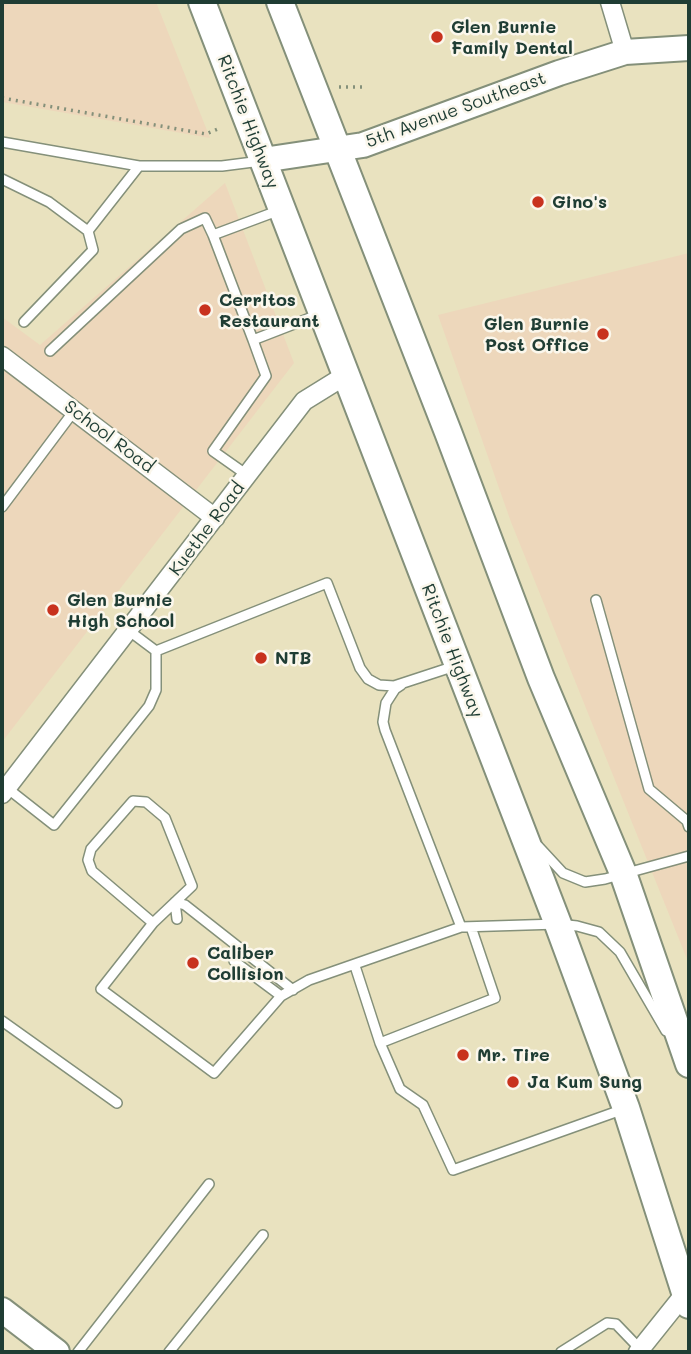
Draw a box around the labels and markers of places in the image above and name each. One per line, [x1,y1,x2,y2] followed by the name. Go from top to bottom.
[451,16,573,58] place label: Glen Burnie Family Dental
[429,29,445,45] marker: Glen Burnie Family Dental
[552,191,607,213] place label: Gino's
[530,194,546,210] marker: Gino's
[219,289,319,332] place label: Cerritos Restaurant
[197,302,213,318] marker: Cerritos Restaurant
[484,313,589,356] place label: Glen Burnie Post Office
[595,326,611,342] marker: Glen Burnie Post Office
[67,589,174,632] place label: Glen Burnie High School
[45,602,61,618] marker: Glen Burnie High School
[275,647,311,669] place label: NTB
[253,650,269,666] marker: NTB
[207,942,283,984] place label: Caliber Collision
[185,955,201,971] marker: Caliber Collision
[477,1044,550,1066] place label: Mr. Tire
[455,1047,471,1063] marker: Mr. Tire
[527,1071,642,1093] place label: Ja Kum Sung
[505,1074,521,1090] marker: Ja Kum Sung

